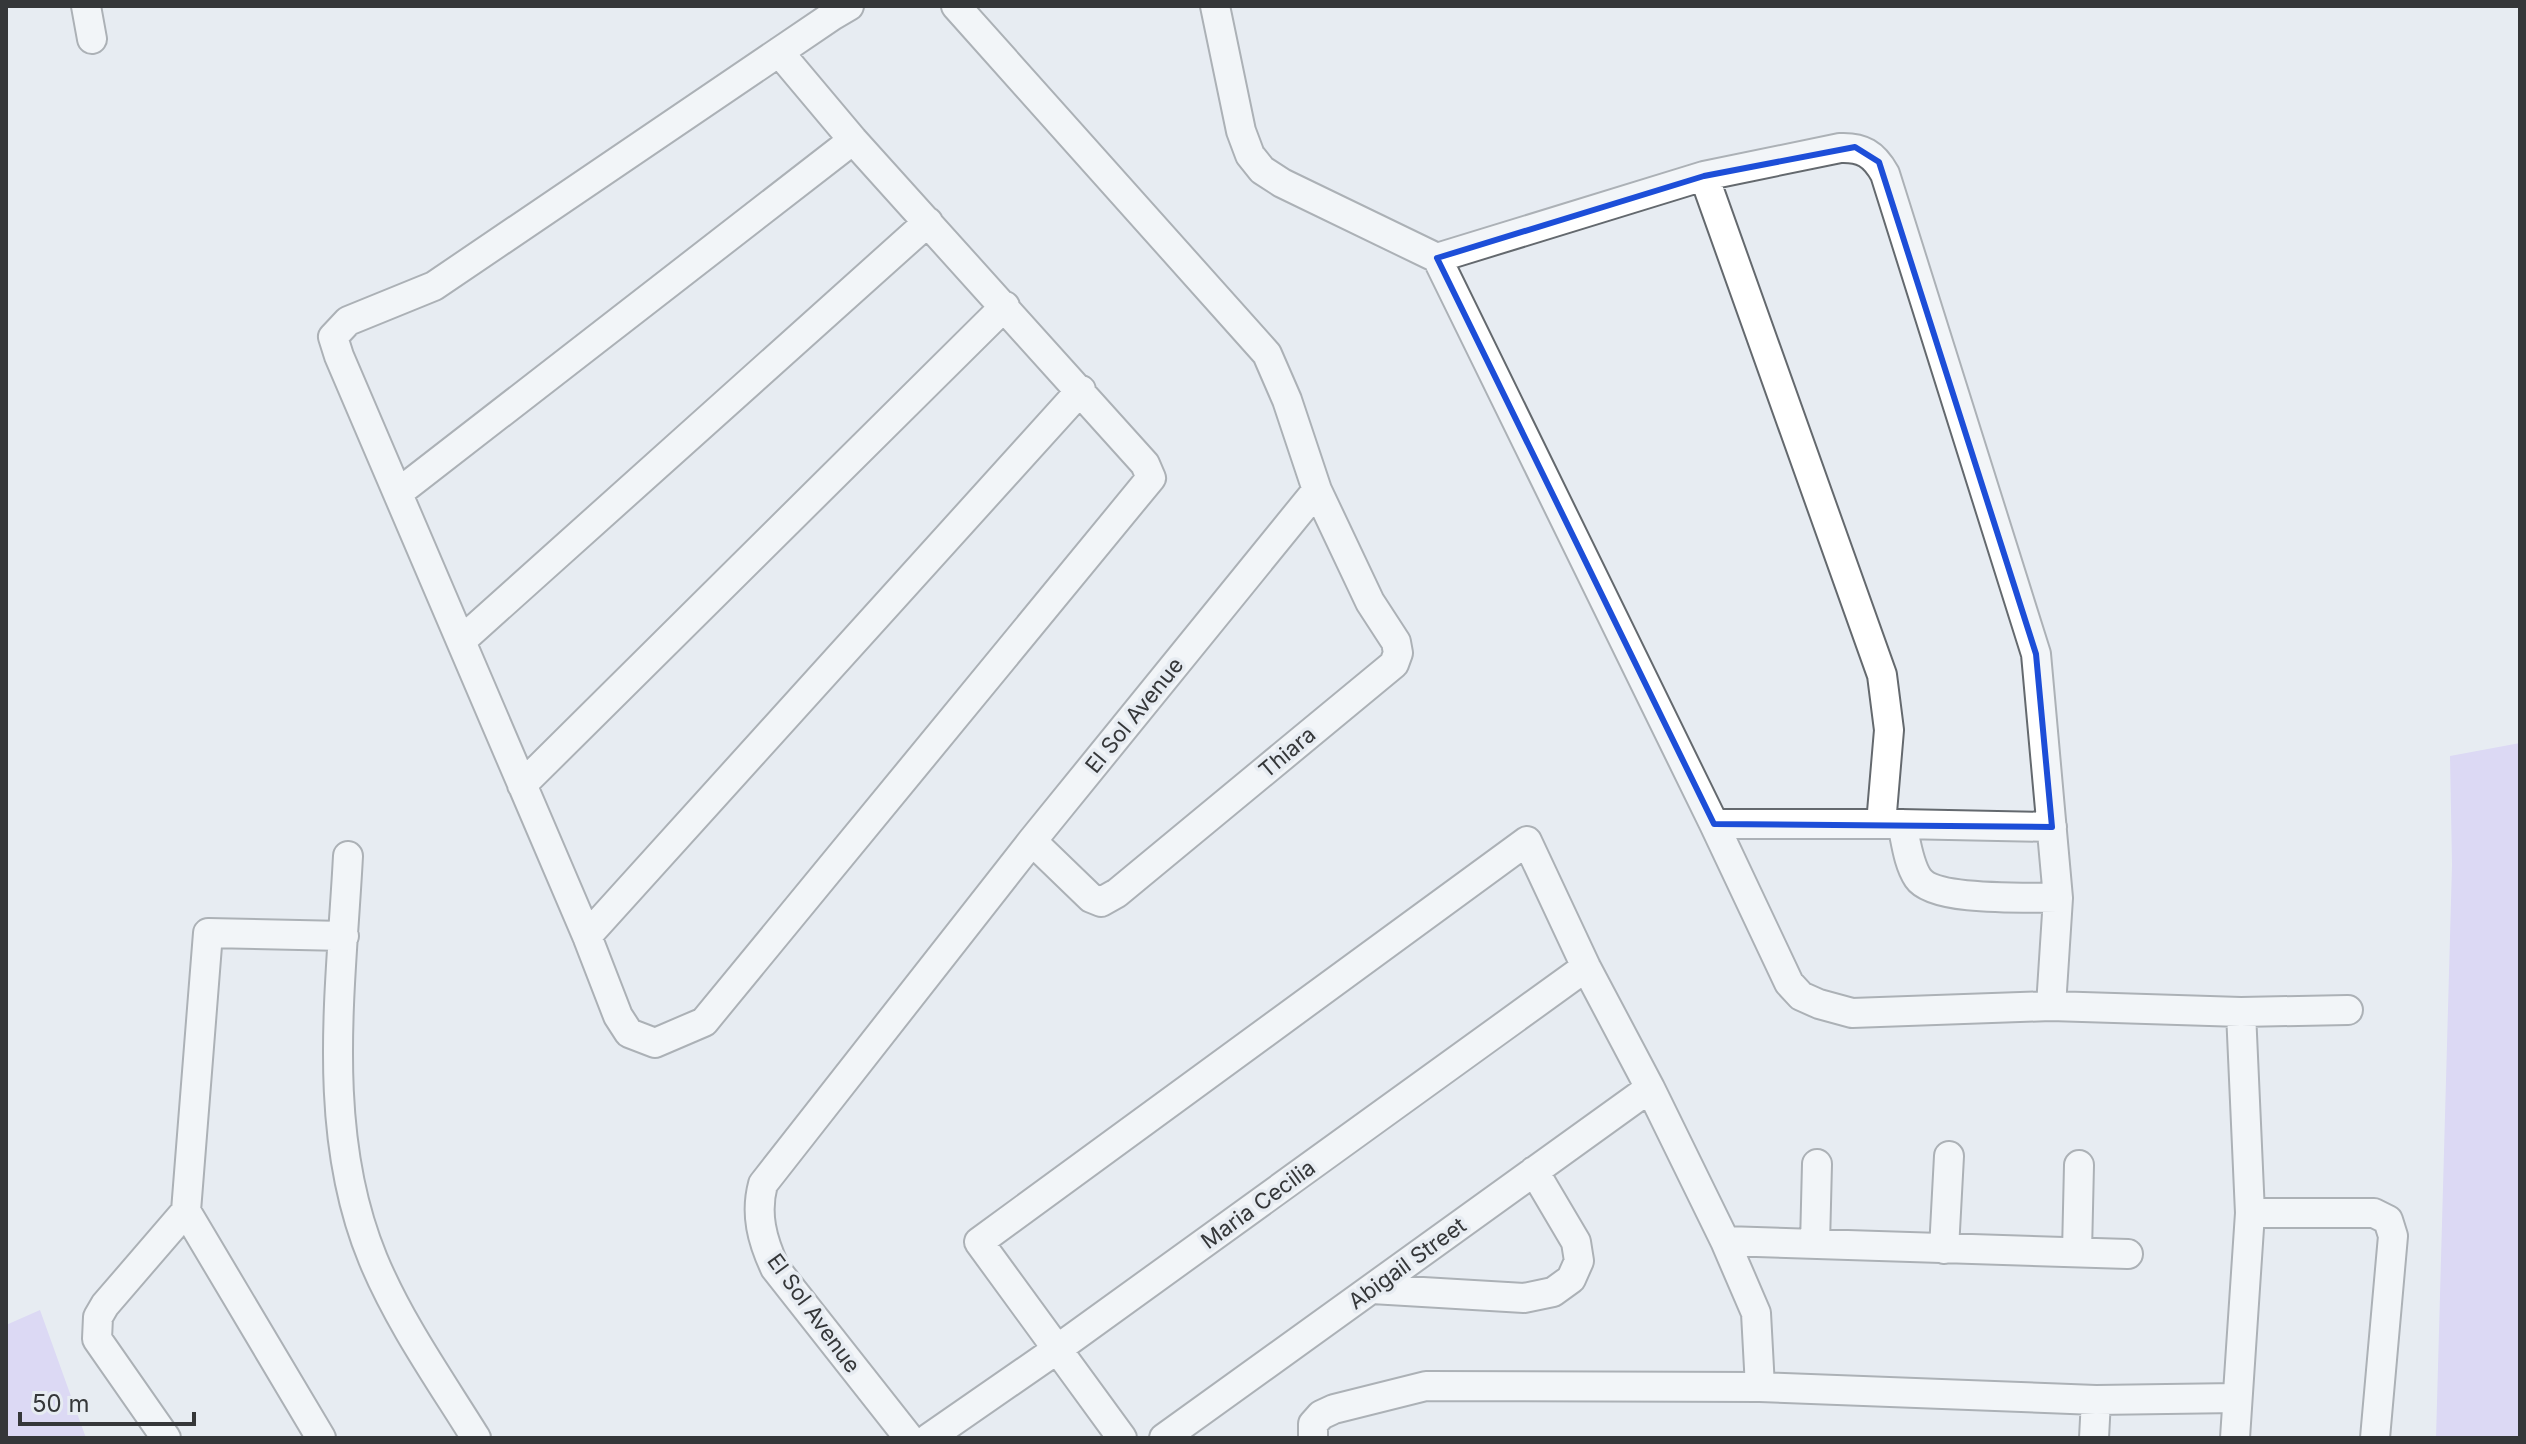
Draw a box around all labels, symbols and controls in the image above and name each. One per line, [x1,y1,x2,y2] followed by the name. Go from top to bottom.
[1080,652,1188,778] street label: El Sol Avenue
[1254,721,1320,783] street label: Thiara
[1196,1154,1320,1254] street label: Maria Cecilia
[1343,1212,1471,1314] street label: Abigail Street
[762,1248,866,1378] street label: El Sol Avenue
[20,1376,194,1426] scale bar
[32,1389,90,1418] text: 50 m

